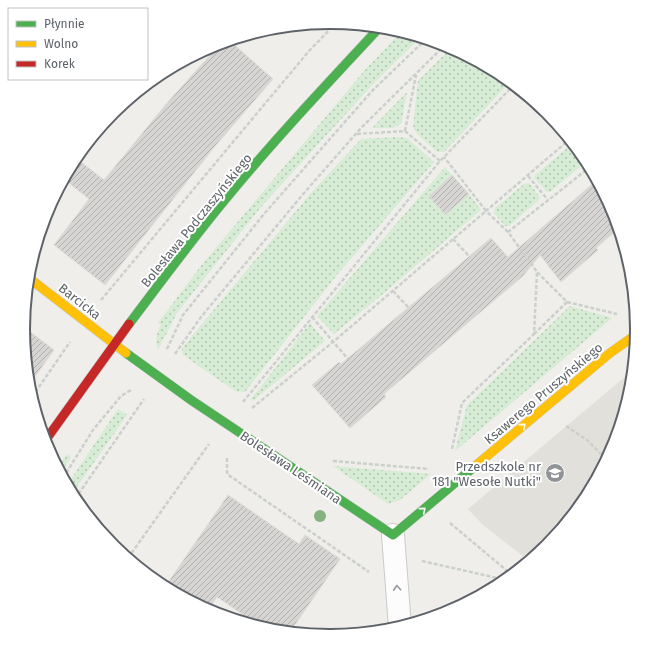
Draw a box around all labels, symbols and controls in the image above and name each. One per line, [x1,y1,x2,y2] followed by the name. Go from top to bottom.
[8,8,148,80] legend
[44,17,85,31] text: Płynnie
[44,37,78,51] text: Wolno
[44,57,76,71] text: Korek
[138,151,255,290] street label: Bolesława Podczaszyńskiego
[56,280,104,322] street label: Barcicka
[481,340,605,447] street label: Ksawerego Pruszyńskiego
[518,424,525,431] one-way arrow
[237,428,344,507] street label: Bolesława Leśmiana
[432,459,541,489] place label: Przedszkole nr 181 "Wesołe Nutki"
[544,462,566,484] school or university icon: Przedszkole nr 181 "Wesołe Nutki"
[418,507,426,514] one-way arrow
[393,585,402,591] one-way arrow

